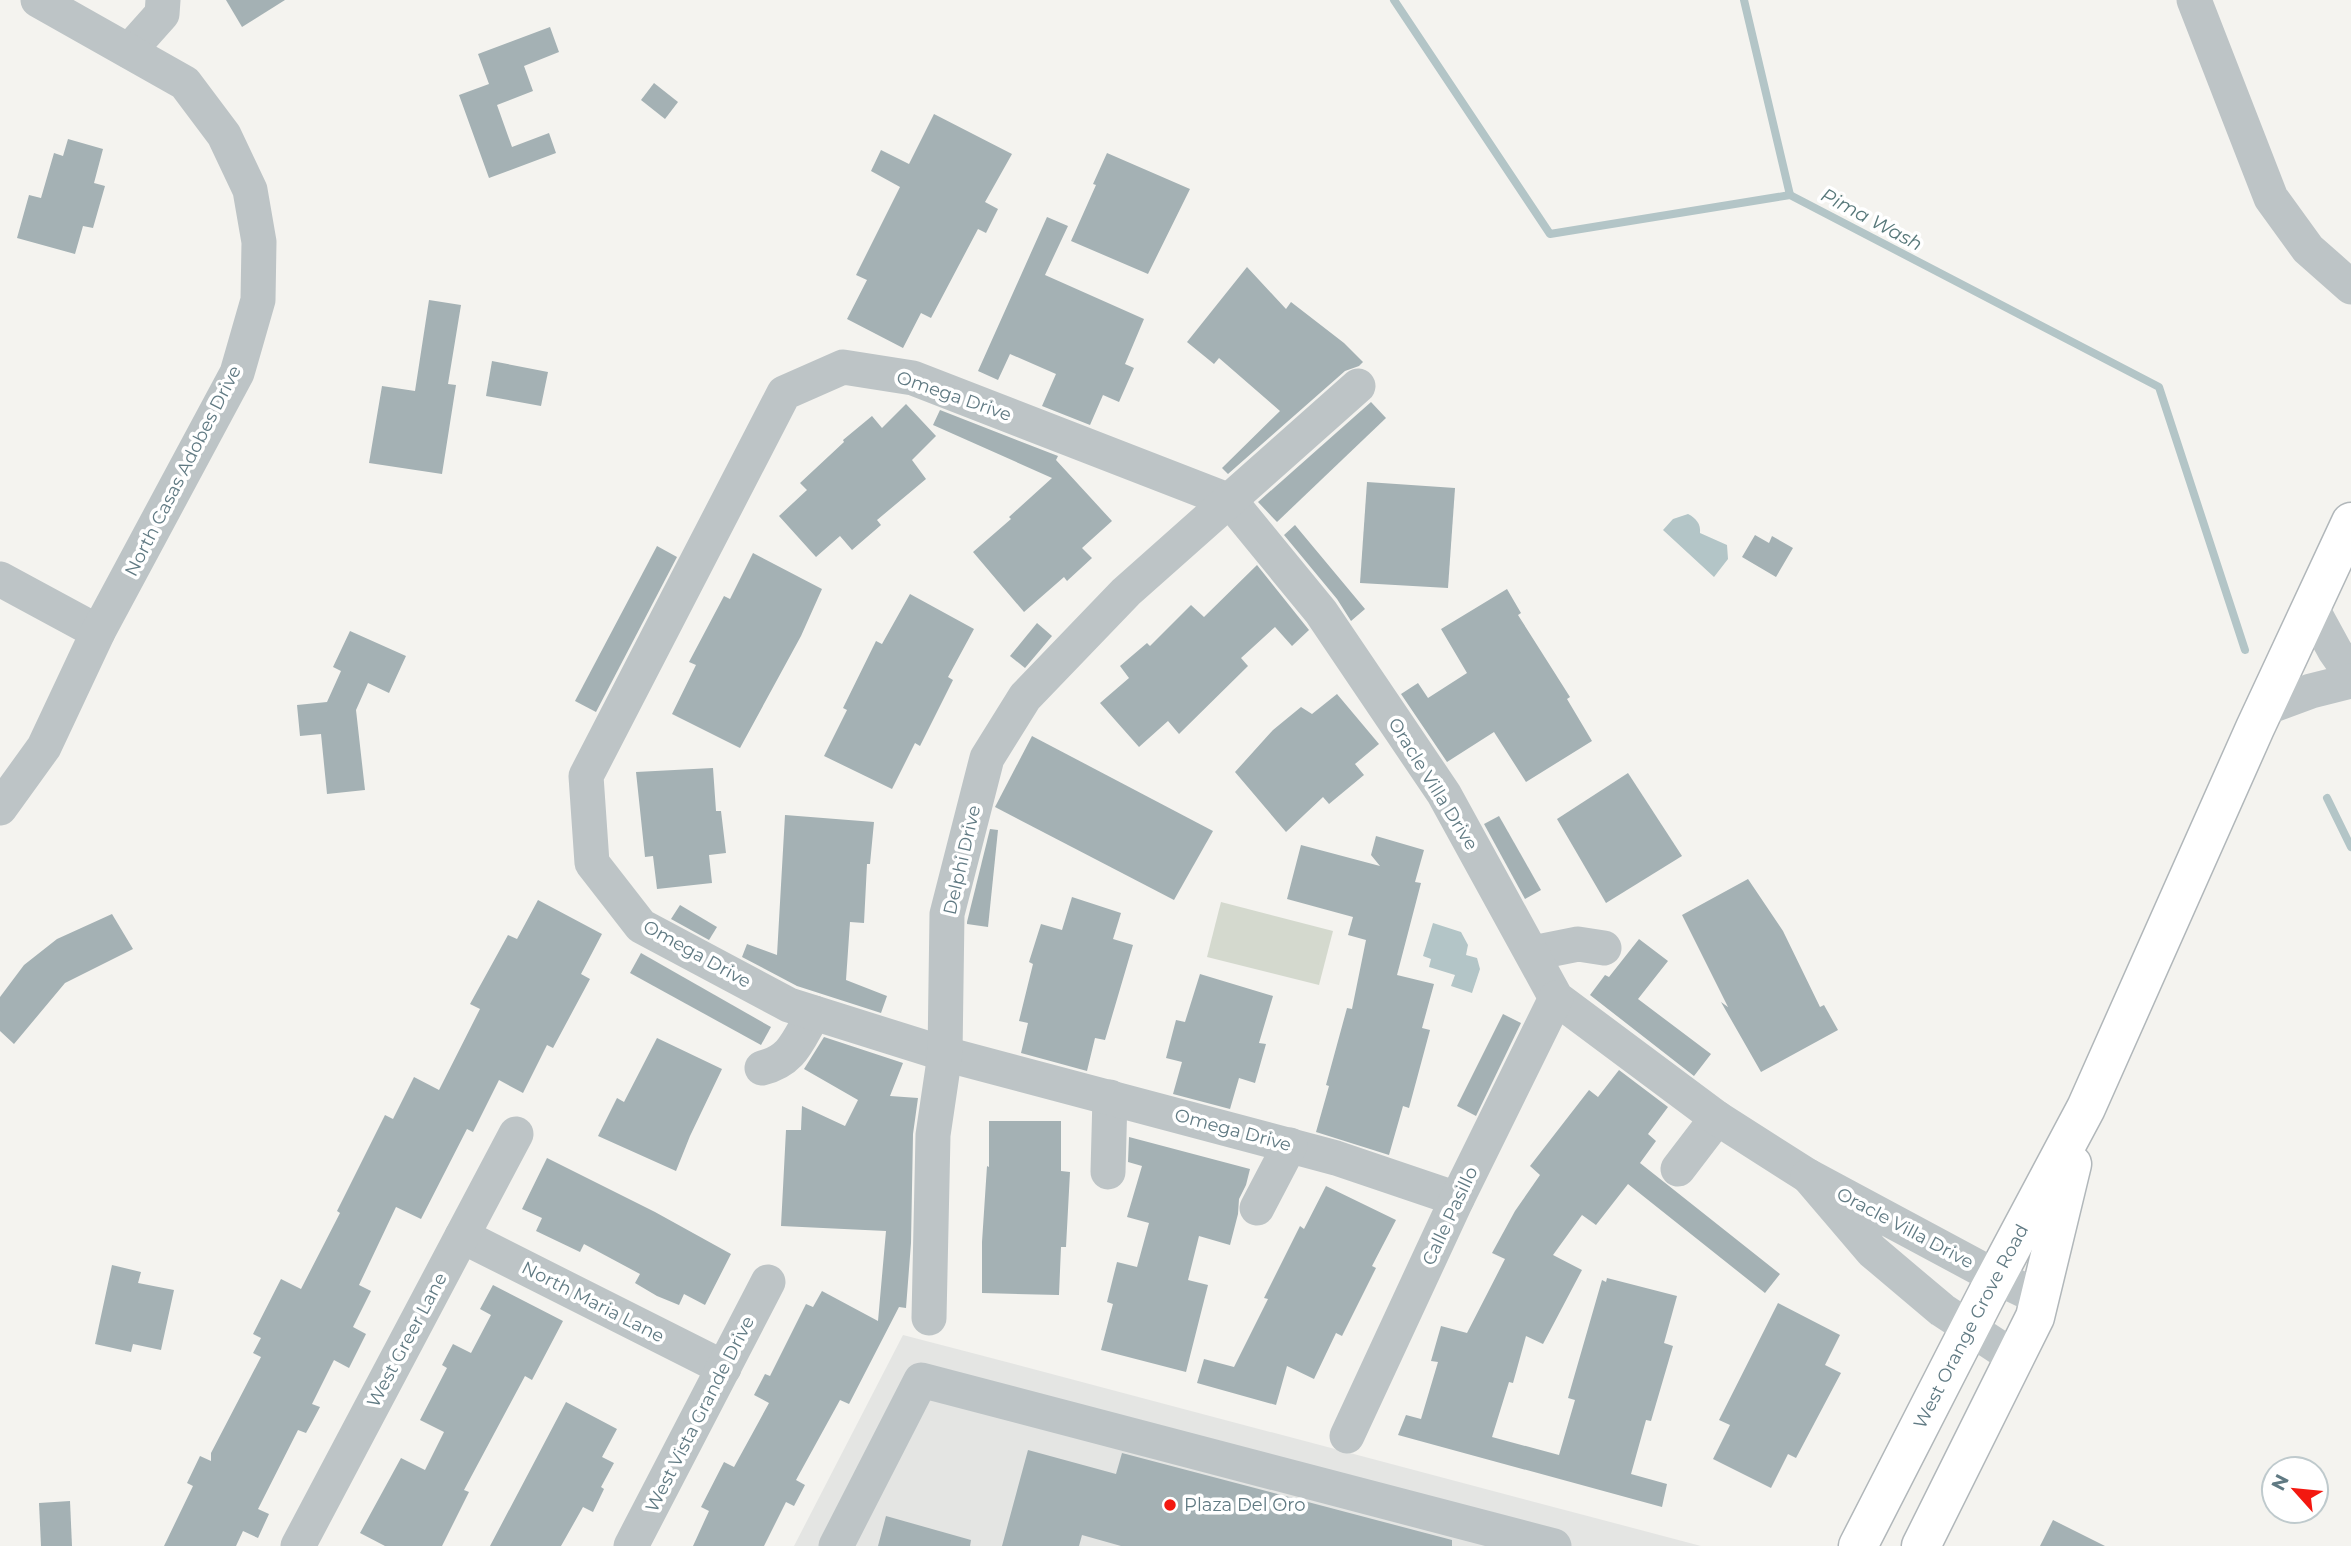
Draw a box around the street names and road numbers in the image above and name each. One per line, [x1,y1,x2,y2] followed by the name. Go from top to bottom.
[120,362,246,580] street label: North Casas Adobes Drive
[894,366,1014,426] street label: Omega Drive
[1383,714,1483,854] street label: Oracle Villa Drive
[939,803,985,917] street label: Delphi Drive
[639,915,755,993] street label: Omega Drive
[1172,1104,1294,1156] street label: Omega Drive
[1418,1163,1482,1269] street label: Calle Pasillo
[1833,1183,1977,1273] street label: Oracle Villa Drive
[1909,1220,2033,1432] street label: West Orange Grove Road
[518,1257,668,1347] street label: North Maria Lane
[362,1269,452,1411] street label: West Greer Lane
[641,1312,759,1516] street label: West Vista Grande Drive

